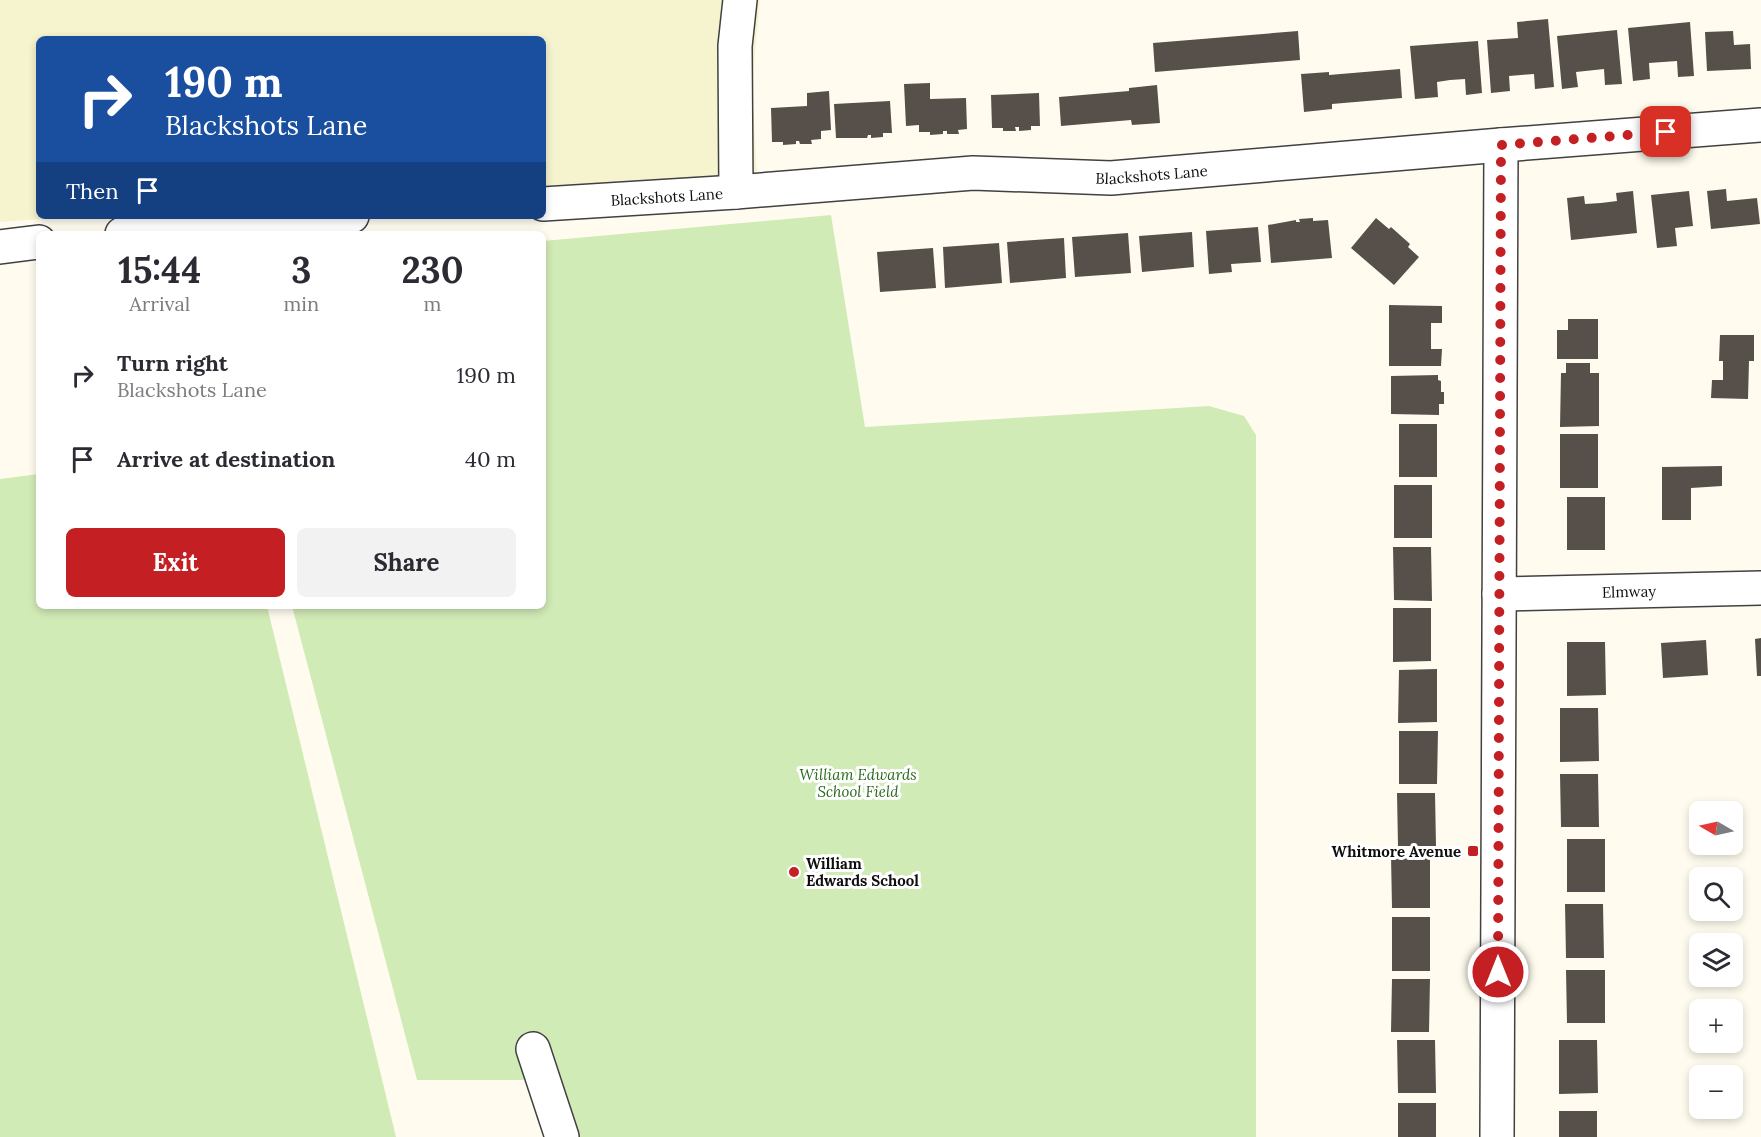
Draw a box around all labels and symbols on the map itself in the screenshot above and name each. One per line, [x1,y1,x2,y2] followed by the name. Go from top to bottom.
[1640,106,1691,157] pin
[1095,160,1209,188] street label: Blackshots Lane
[610,183,724,209] street label: Blackshots Lane
[1602,581,1656,601] street label: Elmway
[799,765,917,801] park label: William Edwards School Field
[1689,801,1743,855] north arrow
[1332,842,1461,861] place label: Whitmore Avenue
[1466,844,1480,858] marker: Whitmore Avenue
[806,854,919,890] place label: William Edwards School
[787,865,801,879] marker: William Edwards School
[1466,940,1530,1004] position arrow

